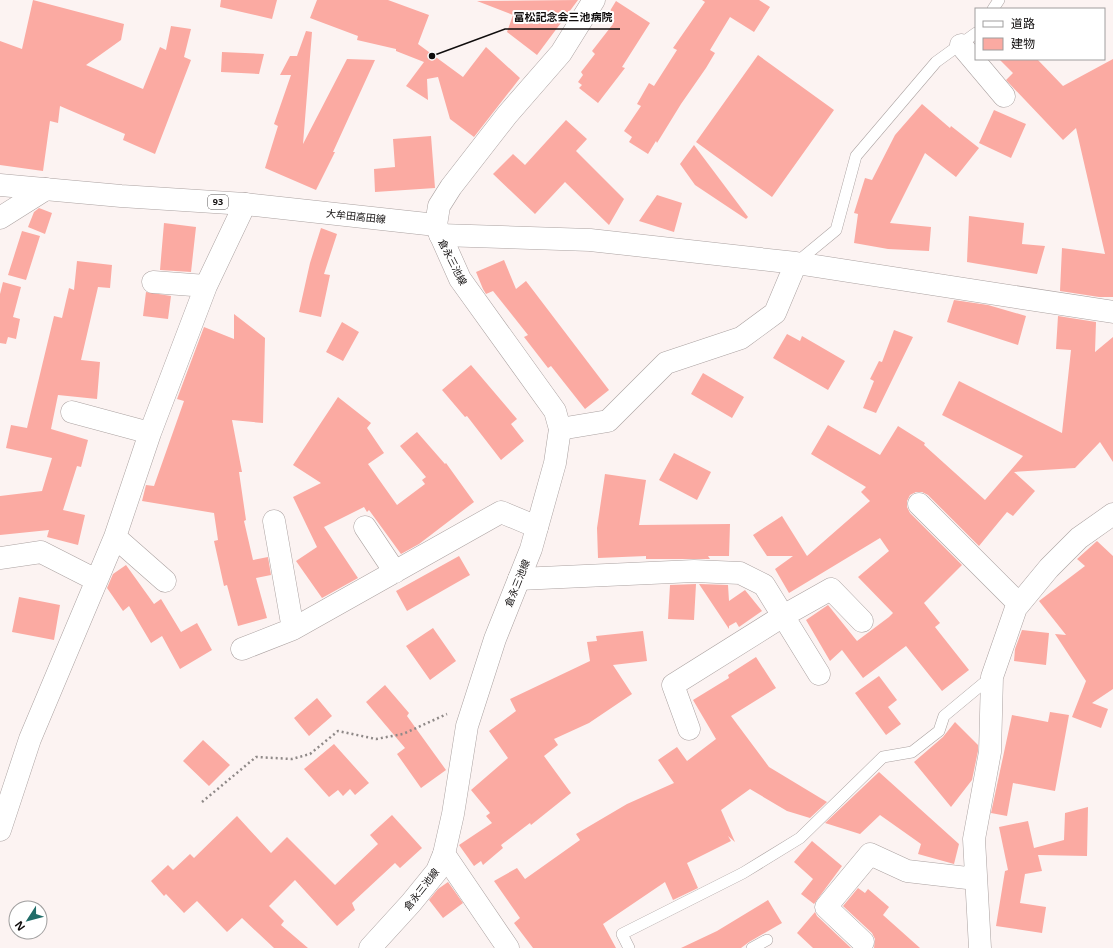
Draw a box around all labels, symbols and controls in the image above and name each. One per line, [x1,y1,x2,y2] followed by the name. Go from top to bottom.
[505,6,620,29] callout: 冨松記念会三池病院
[975,8,1105,60] legend
[514,9,613,24] text: 冨松記念会三池病院
[1011,15,1035,32] text: 道路
[1011,35,1035,52] text: 建物
[208,195,228,209] road number: 93
[325,206,387,226] street label: 大牟田高田線
[435,237,471,287] street label: 倉永三池線
[501,557,533,609] street label: 倉永三池線
[400,865,442,913] street label: 倉永三池線
[8,900,48,940] north arrow
[11,918,28,934] text: N

